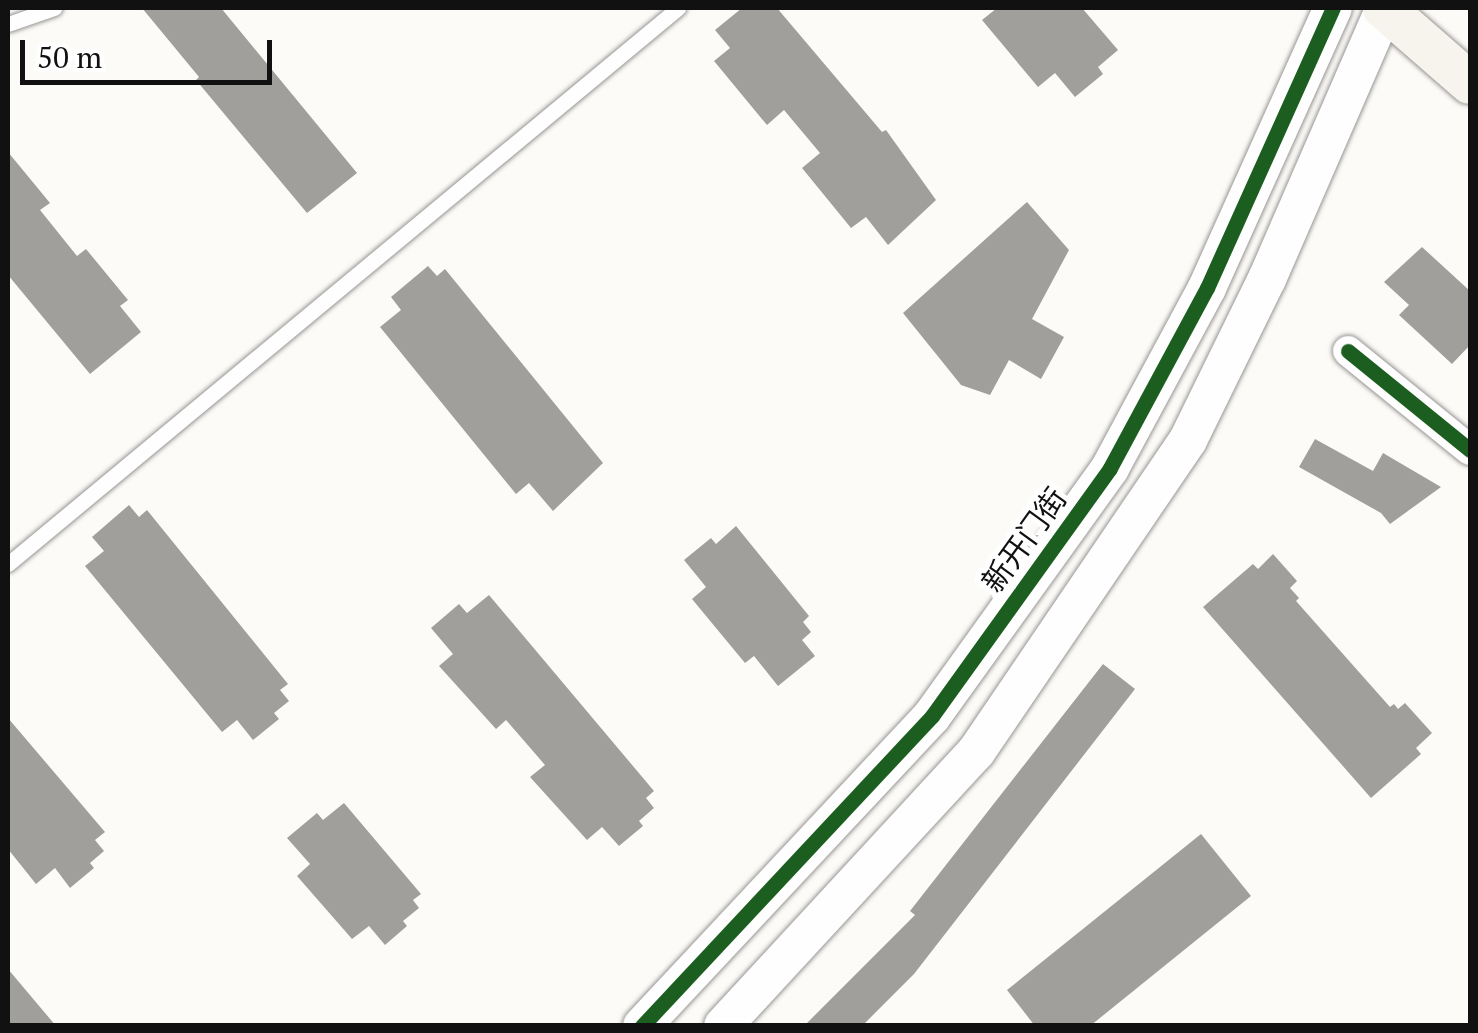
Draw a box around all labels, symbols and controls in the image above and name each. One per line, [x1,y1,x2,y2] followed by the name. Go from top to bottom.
[25,20,278,82] scale bar
[37,37,102,77] text: 50 m
[974,481,1074,599] street label: 新开门街

